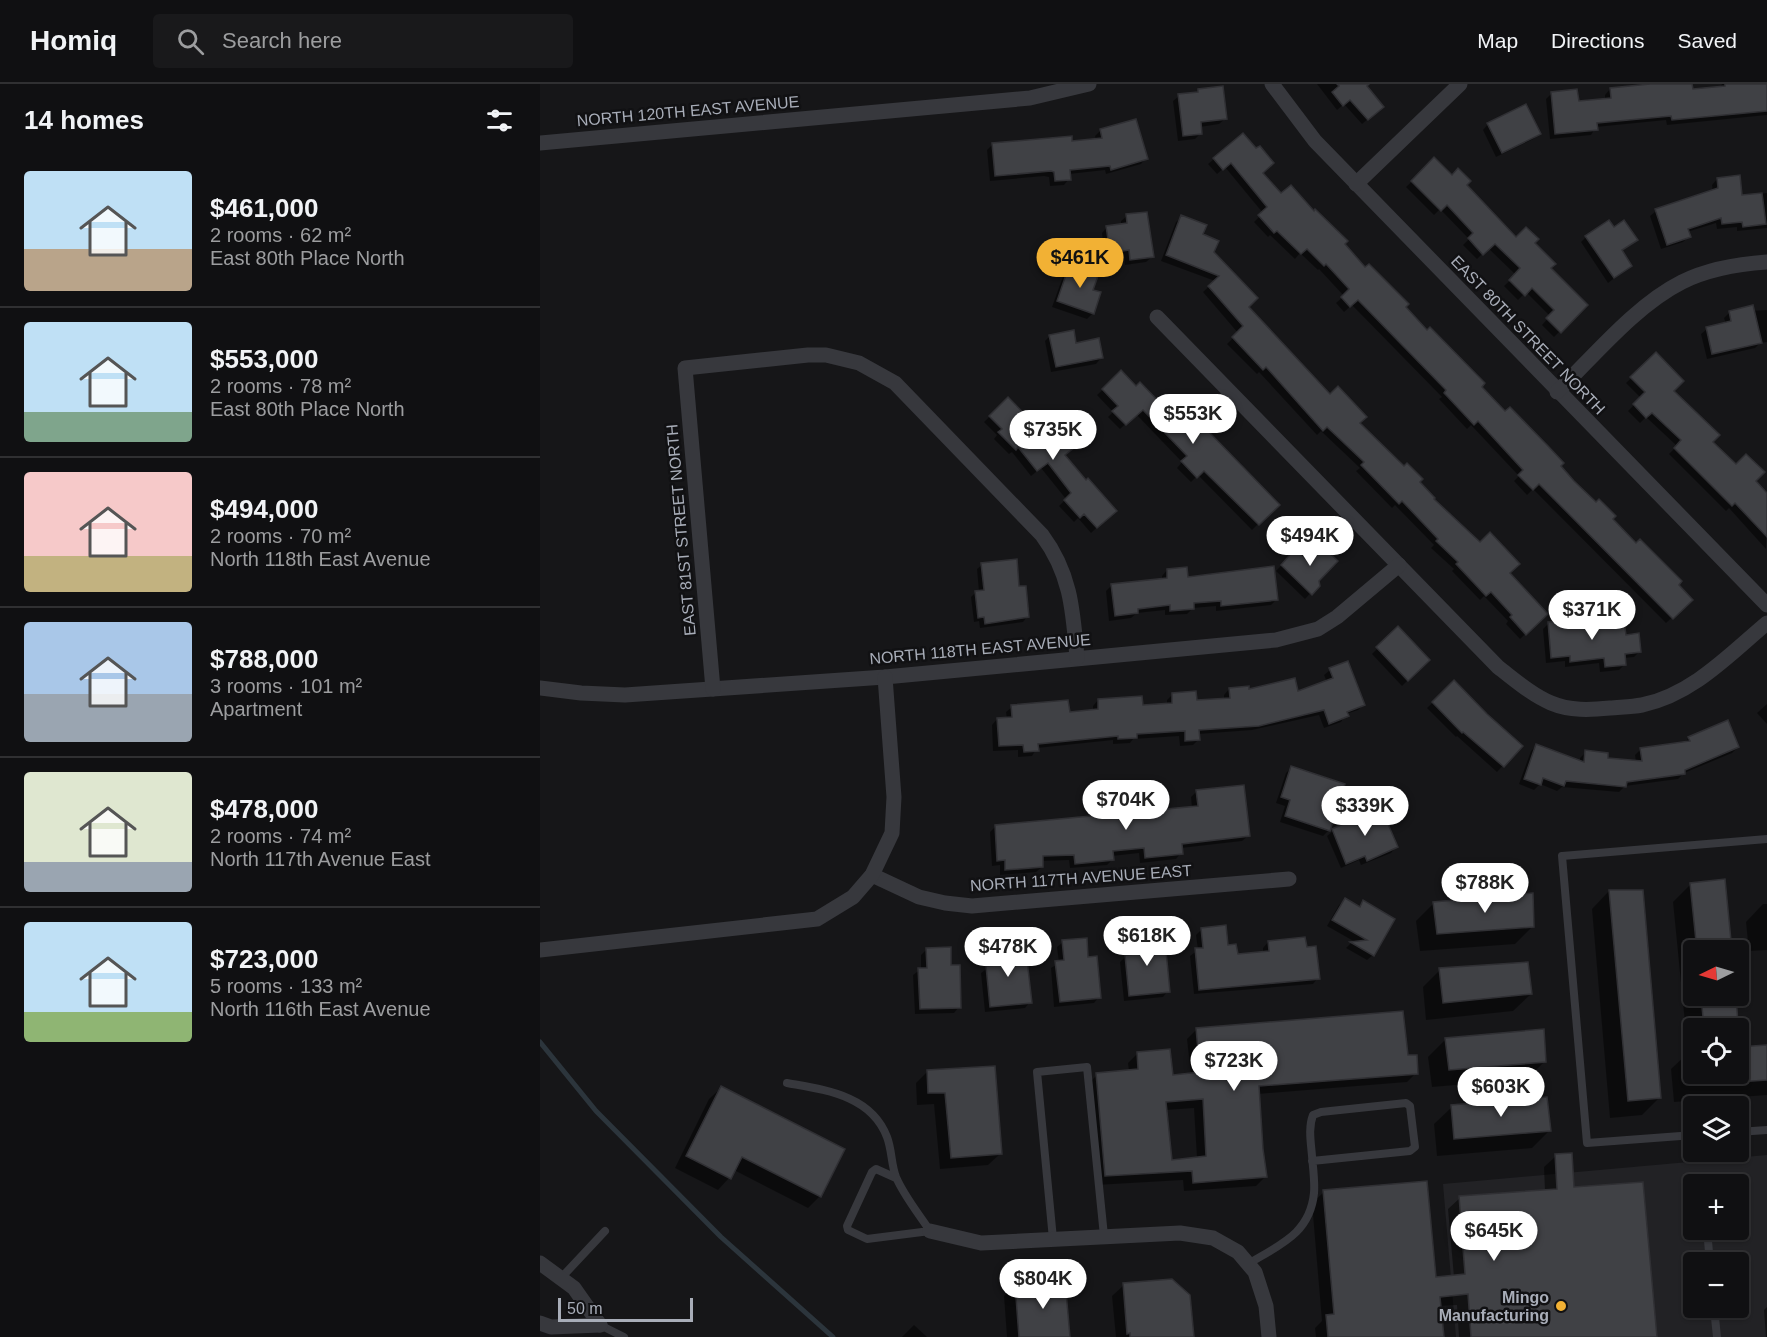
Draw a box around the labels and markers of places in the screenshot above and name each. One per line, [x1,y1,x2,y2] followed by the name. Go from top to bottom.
[1038,238,1122,289] pin: $461K
[1151,394,1235,445] pin: $553K
[1011,410,1095,461] pin: $735K
[1268,516,1352,567] pin: $494K
[1550,590,1634,641] pin: $371K
[1084,780,1168,831] pin: $704K
[1323,786,1407,837] pin: $339K
[1443,863,1527,914] pin: $788K
[1105,916,1189,967] pin: $618K
[966,927,1050,978] pin: $478K
[1192,1041,1276,1092] pin: $723K
[1459,1067,1543,1118] pin: $603K
[1452,1211,1536,1262] pin: $645K
[1001,1259,1085,1310] pin: $804K
[1439,1289,1549,1324] place label: Mingo Manufacturing
[1554,1299,1568,1313] marker: Mingo Manufacturing

